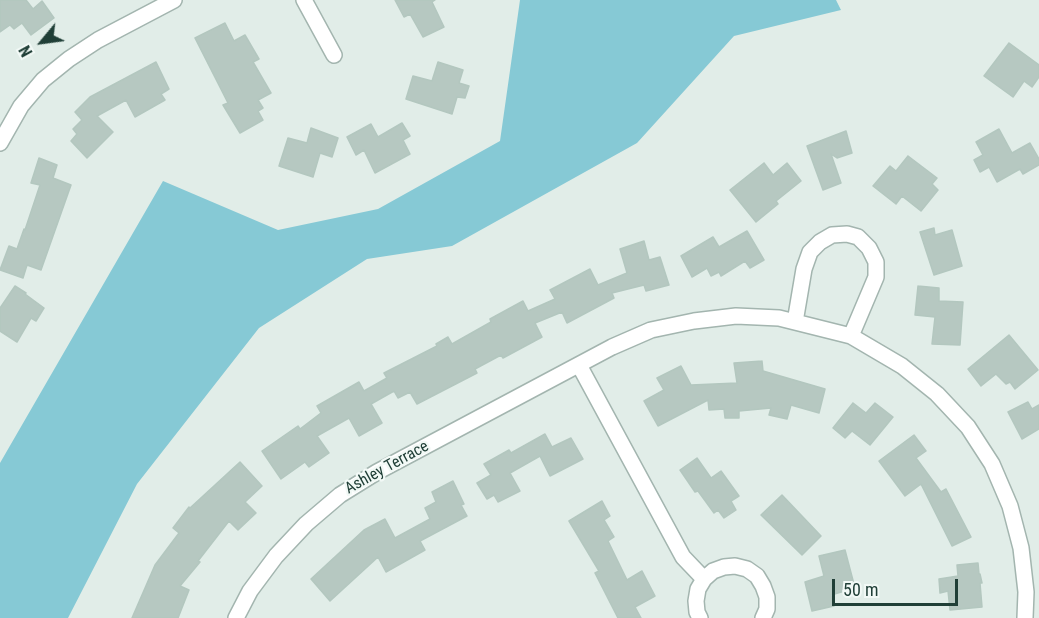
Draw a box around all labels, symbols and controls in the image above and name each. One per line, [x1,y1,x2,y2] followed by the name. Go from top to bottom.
[12,12,72,72] north arrow
[15,42,37,60] text: N
[342,437,432,499] street label: Ashley Terrace
[835,567,961,605] scale bar
[843,579,878,600] text: 50 m

